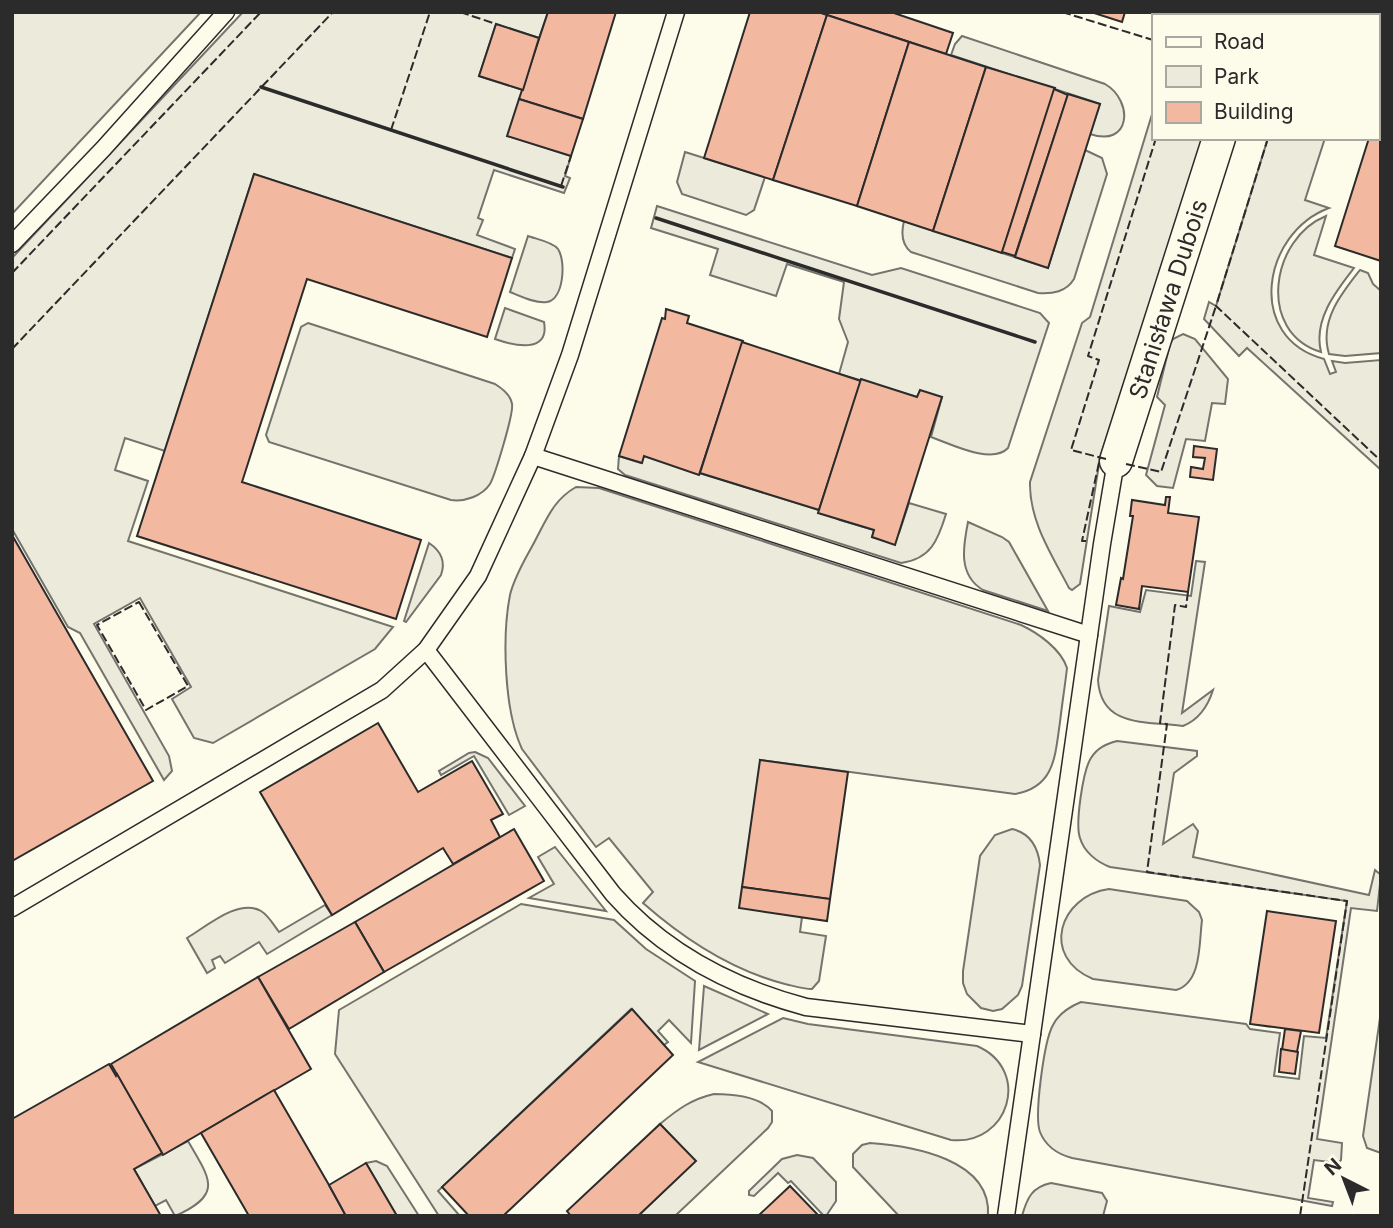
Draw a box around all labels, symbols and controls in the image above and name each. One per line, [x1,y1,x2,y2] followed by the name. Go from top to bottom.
[1152,14,1379,140] legend
[1214,29,1265,54] text: Road
[1214,64,1259,89] text: Park
[1214,99,1294,124] text: Building
[1122,196,1213,402] street label: Stanisława Dubois
[1309,1144,1379,1214] north arrow
[1320,1153,1346,1180] text: N

